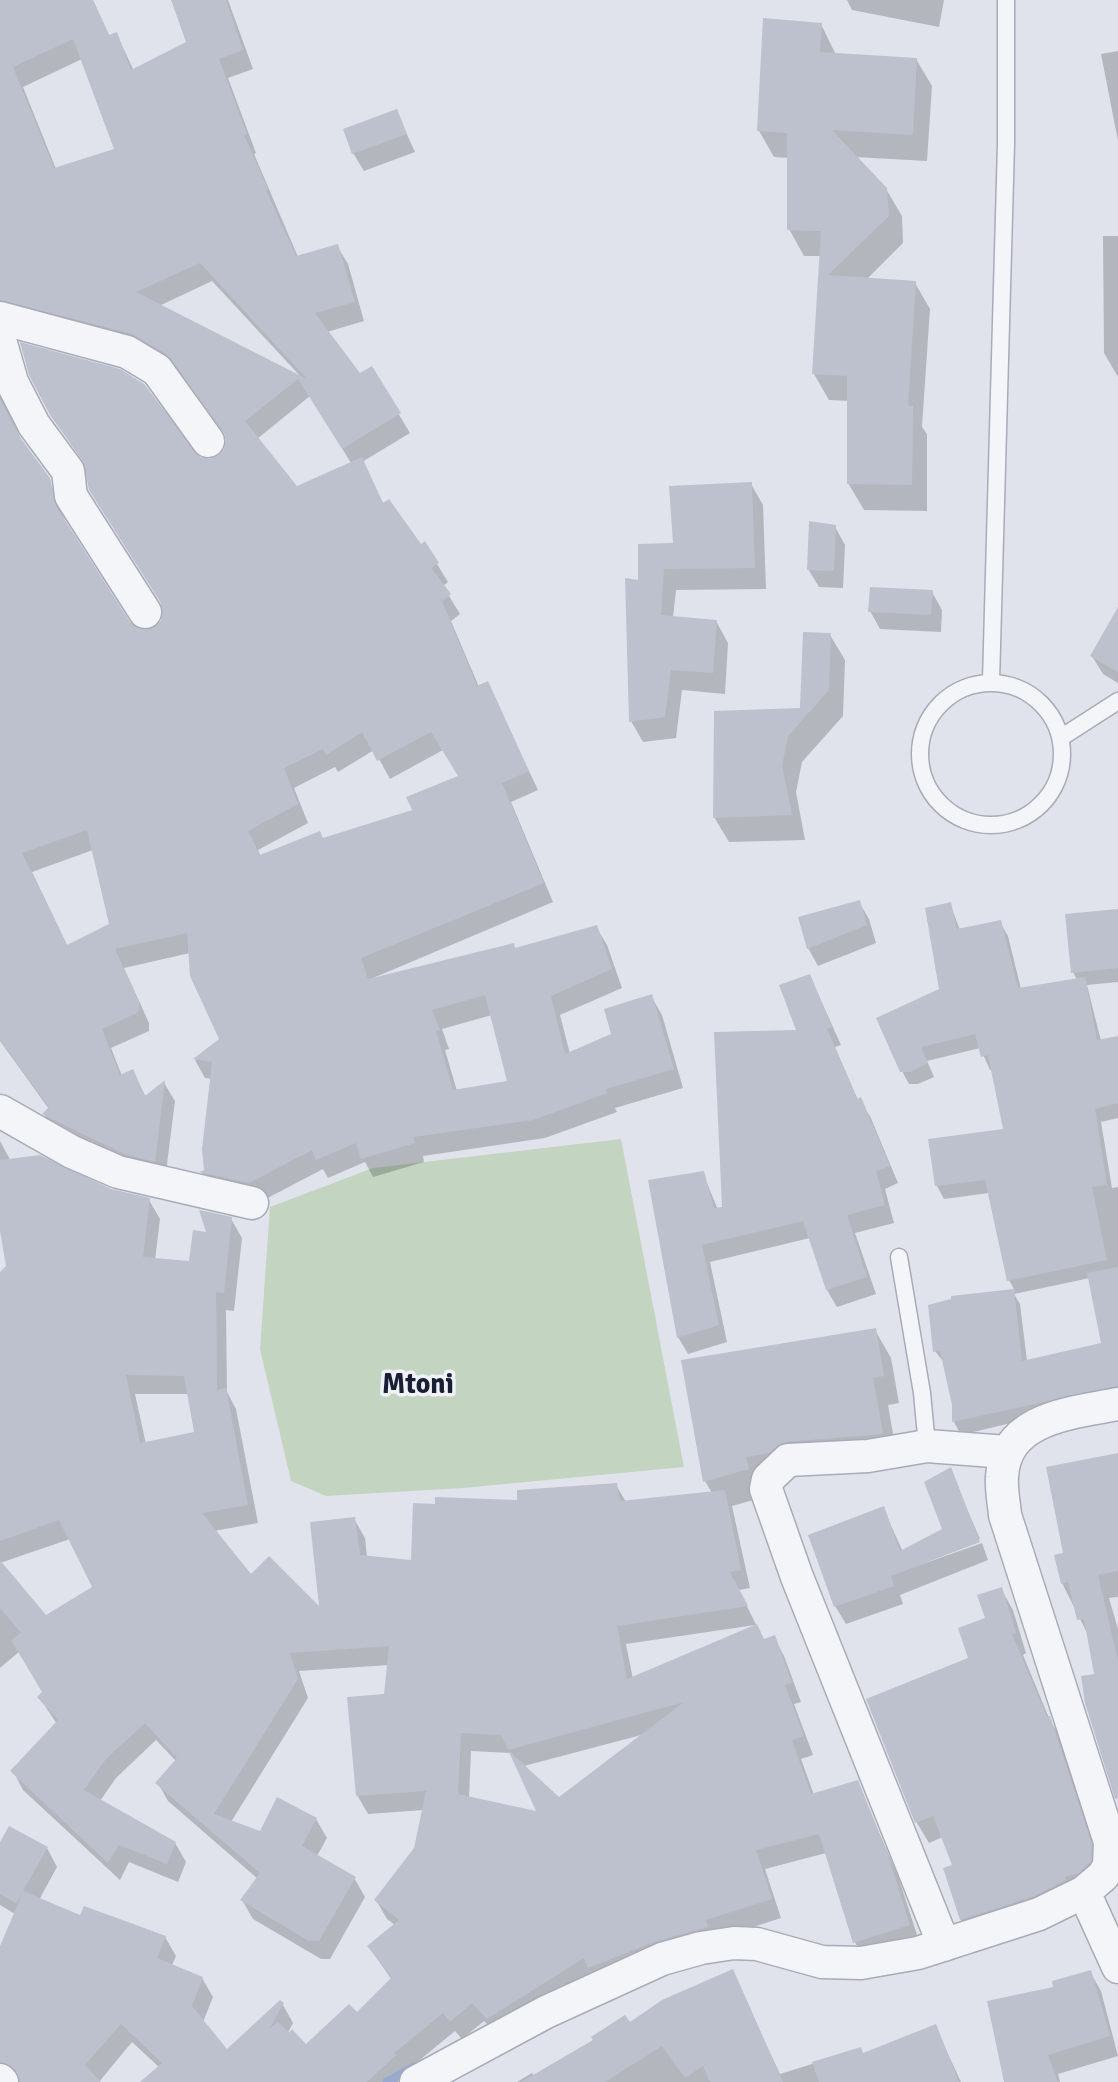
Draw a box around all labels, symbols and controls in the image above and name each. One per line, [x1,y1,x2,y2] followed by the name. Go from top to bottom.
[382,1369,454,1403] district label: Mtoni

